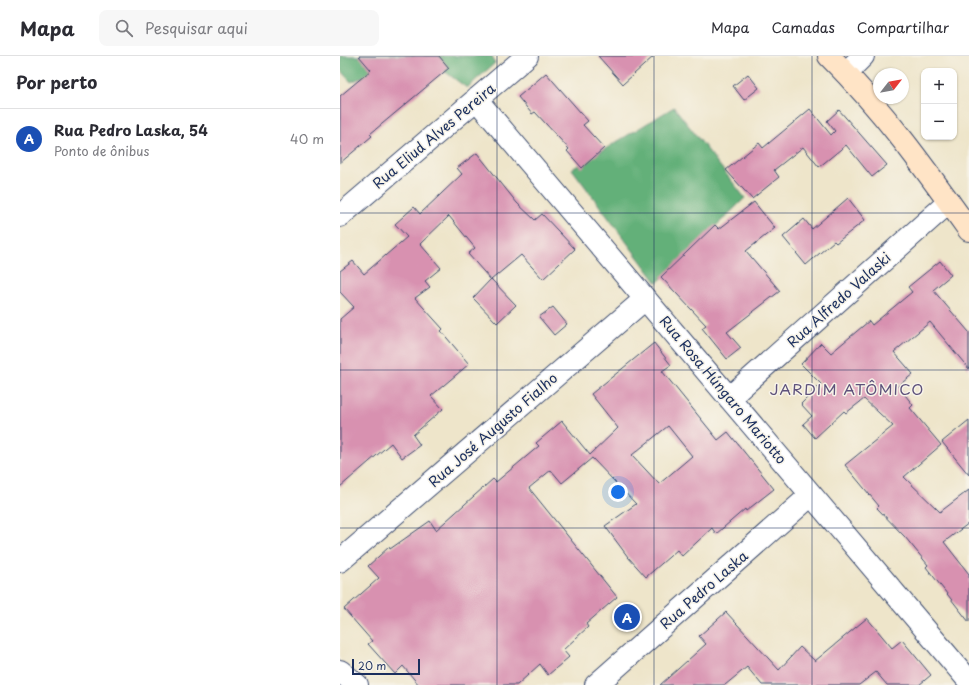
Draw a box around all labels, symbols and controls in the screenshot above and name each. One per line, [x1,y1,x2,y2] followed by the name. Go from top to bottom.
[99,10,379,46] search box
[20,14,75,42] text: Mapa
[145,16,248,39] text: Pesquisar aqui
[113,17,135,39] icon: search
[711,17,749,38] text: Mapa
[771,17,835,38] text: Camadas
[857,17,949,38] text: Compartilhar
[873,68,909,104] north arrow
[921,68,957,140] map controls
[921,68,957,104] button: +
[16,69,97,95] text: Por perto
[368,78,500,193] street label: Rua Eliud Alves Pereira
[921,104,957,140] button: −
[54,118,208,141] text: Rua Pedro Laska, 54
[24,129,34,148] text: A
[290,129,324,148] text: 40 m
[54,141,149,160] text: Ponto de ônibus
[782,247,895,352] street label: Rua Alfredo Valaski
[655,311,792,469] street label: Rua Rosa Húngaro Mariotto
[423,367,562,492] street label: Rua José Augusto Fialho
[770,377,924,400] district label: JARDIM ATÔMICO
[608,482,628,502] your location
[655,545,753,634] street label: Rua Pedro Laska
[614,602,640,632] pin: A
[352,657,420,676] scale bar
[358,657,386,674] text: 20 m

